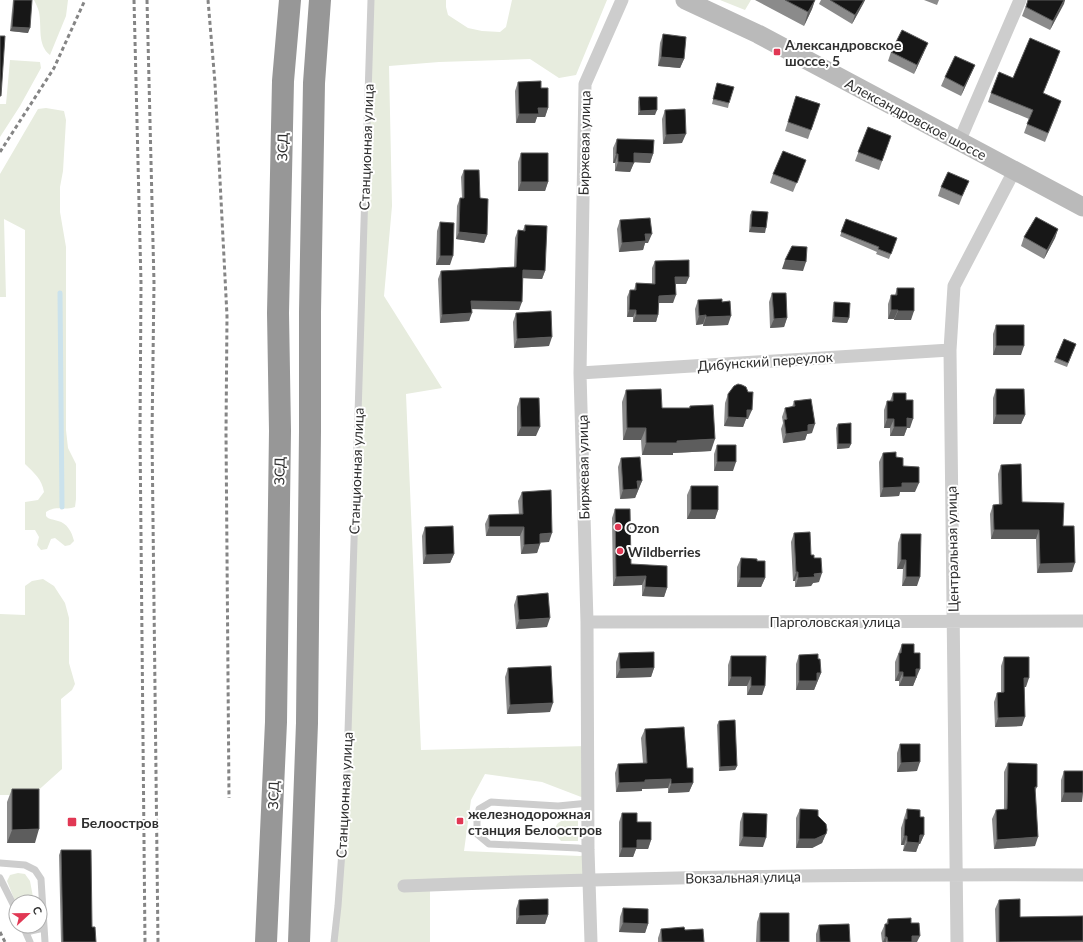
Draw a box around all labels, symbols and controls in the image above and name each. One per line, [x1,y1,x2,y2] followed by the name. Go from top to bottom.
[784,36,902,69] place label: Александровское шоссе, 5
[772,47,782,57] marker: Александровское шоссе, 5
[842,75,990,163] street label: Александровское шоссе
[355,83,377,211] street label: Станционная улица
[575,90,593,196] street label: Биржевая улица
[273,133,291,161] street label: ЗСД
[697,348,834,374] street label: Дибунский переулок
[345,407,367,535] street label: Станционная улица
[574,414,592,520] street label: Биржевая улица
[270,457,288,485] street label: ЗСД
[942,486,962,612] street label: Центральная улица
[626,519,660,536] place label: Ozon
[613,522,623,532] marker: Ozon
[628,543,701,560] place label: Wildberries
[615,546,625,556] marker: Wildberries
[770,613,900,630] street label: Парголовская улица
[332,731,356,859] street label: Станционная улица
[264,781,282,809] street label: ЗСД
[468,805,602,838] place label: железнодорожная станция Белоостров
[81,814,159,831] place label: Белоостров
[66,816,78,828] marker: Белоостров
[455,816,465,826] marker: железнодорожная станция Белоостров
[685,867,801,887] street label: Вокзальная улица
[8,894,48,934] north arrow
[30,904,45,917] text: С

